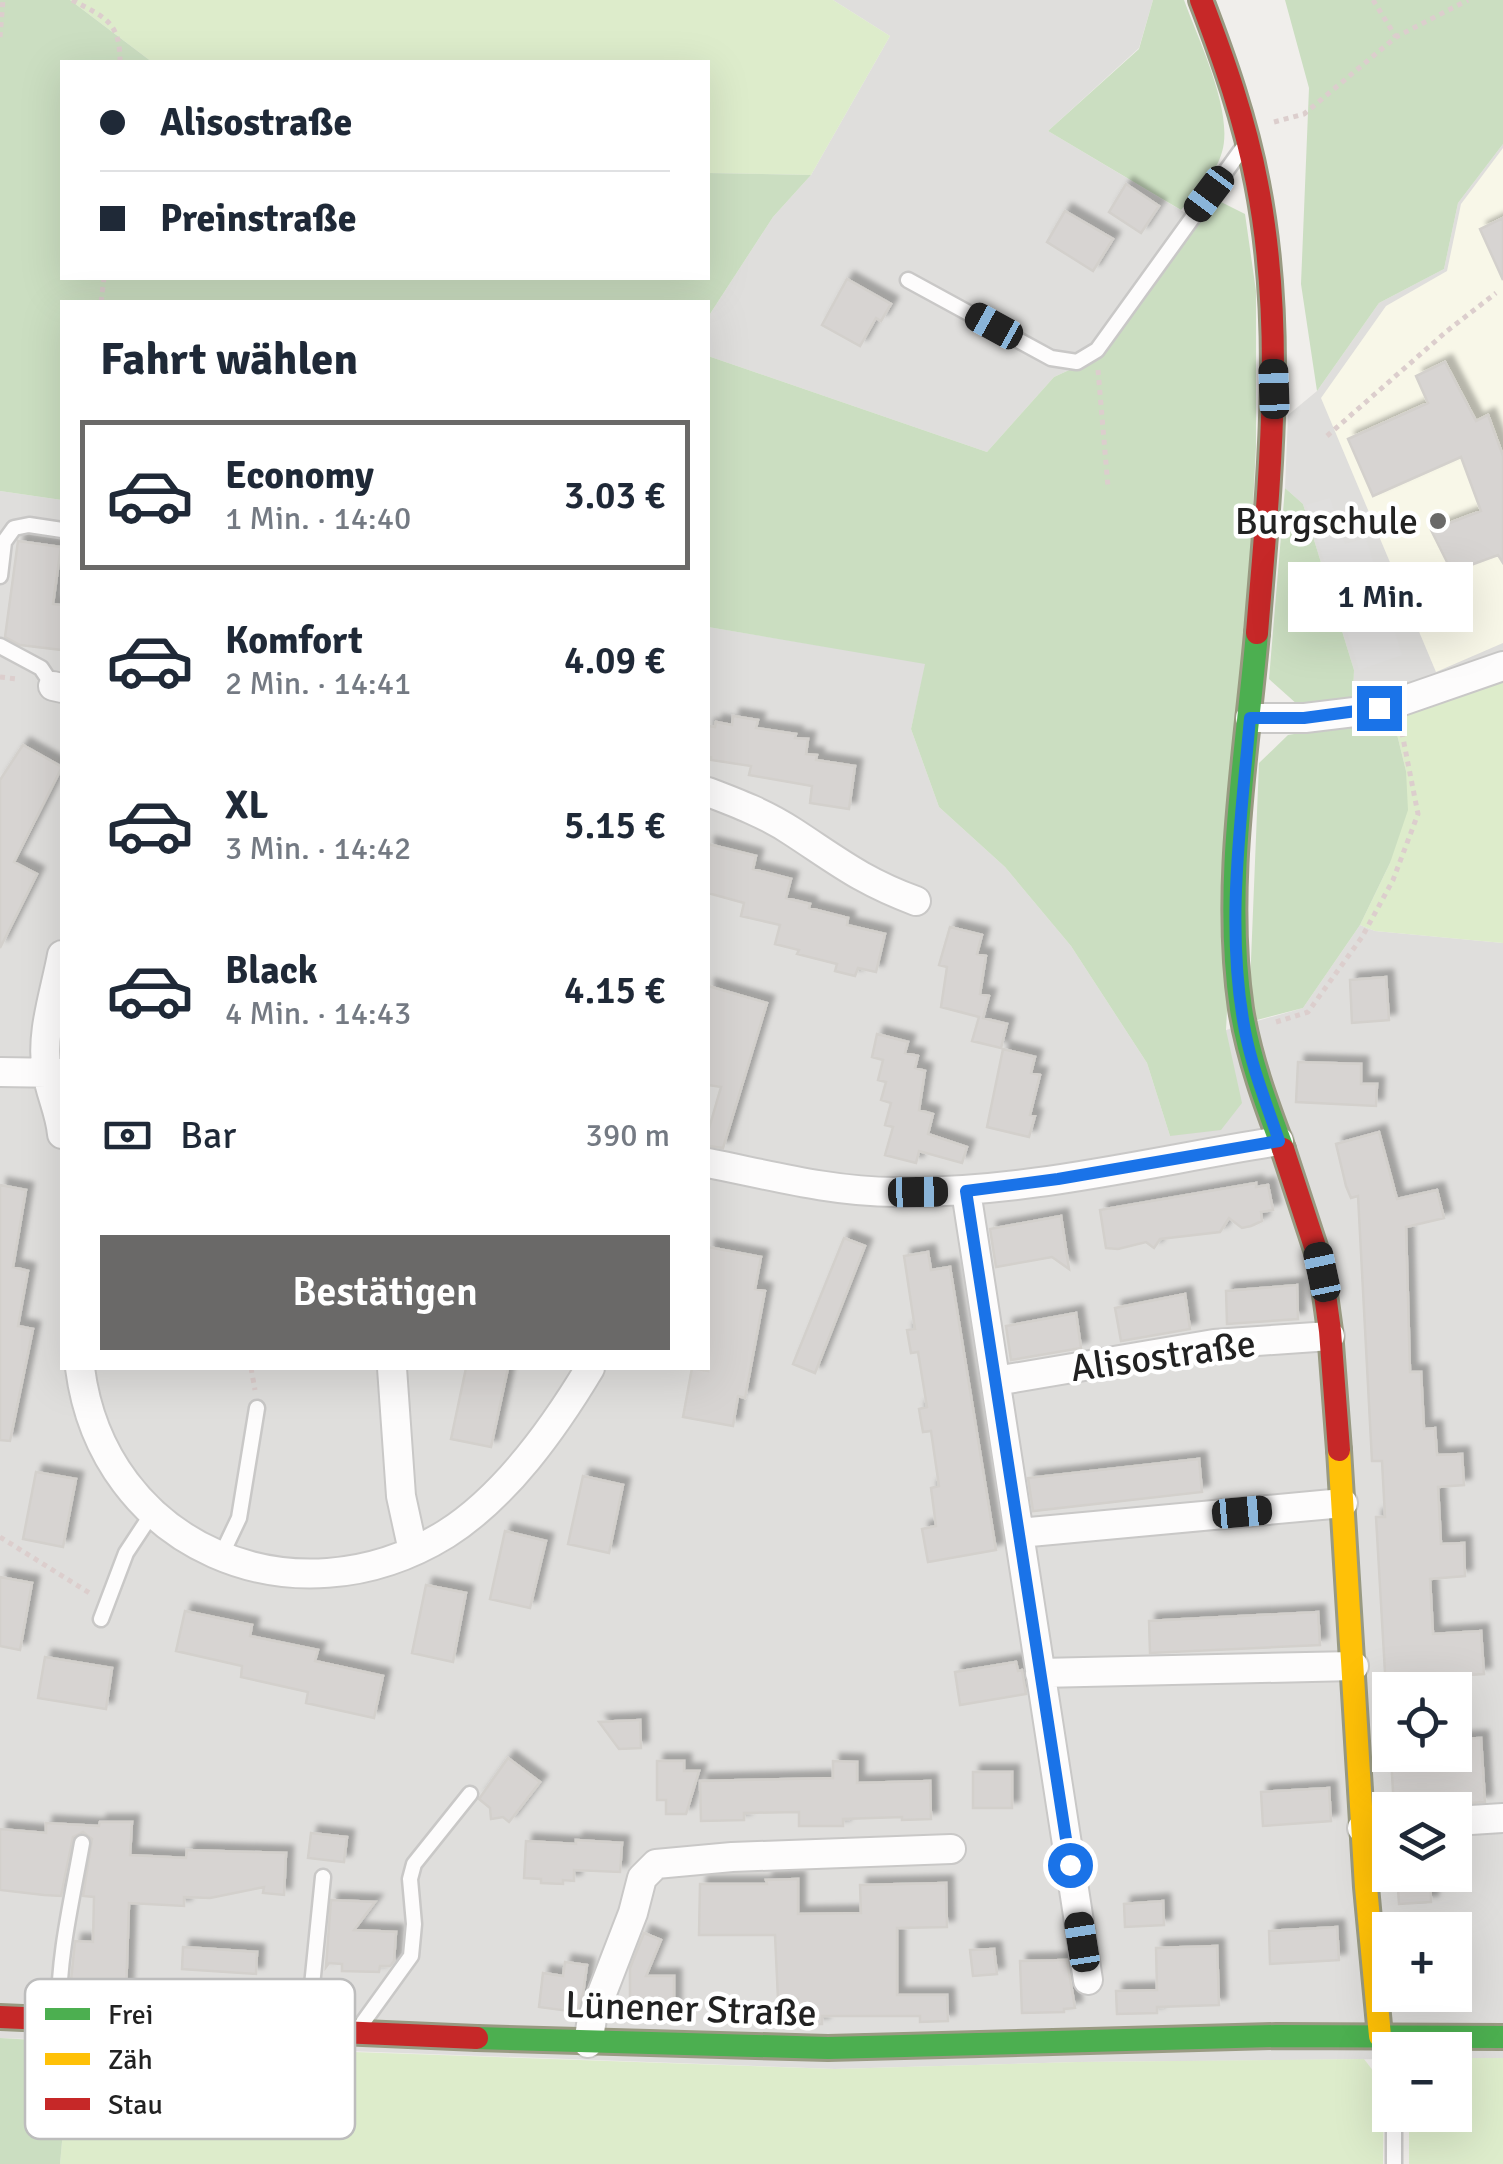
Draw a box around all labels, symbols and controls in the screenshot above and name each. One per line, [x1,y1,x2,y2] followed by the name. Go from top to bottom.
[160,99,352,146] text: Alisostraße
[1179,161,1239,227] car
[160,195,357,242] text: Preinstraße
[960,298,1028,354] car
[100,332,358,387] text: Fahrt wählen
[1258,358,1290,420] car
[105,450,195,540] icon: car
[225,452,374,499] text: Economy
[564,472,665,519] text: 3.03 €
[1235,498,1418,545] place label: Burgschule
[225,499,411,538] text: 1 Min. · 14:40
[1427,510,1449,532] marker: Burgschule
[1286,563,1472,633] callout: 1 Min.
[1337,577,1424,616] text: 1 Min.
[105,615,195,705] icon: car
[225,617,363,664] text: Komfort
[564,637,665,684] text: 4.09 €
[225,664,411,703] text: 2 Min. · 14:41
[1357,686,1402,731] route end
[105,780,195,870] icon: car
[225,782,268,829] text: XL
[564,802,665,849] text: 5.15 €
[225,829,411,868] text: 3 Min. · 14:42
[105,945,195,1035] icon: car
[225,947,318,994] text: Black
[564,967,665,1014] text: 4.15 €
[225,994,411,1033] text: 4 Min. · 14:43
[100,1108,155,1163] icon: cash
[180,1112,236,1159] text: Bar
[586,1116,670,1155] text: 390 m
[888,1176,948,1208] car
[100,1235,670,1350] button: Bestätigen
[1301,1240,1343,1304] car
[1068,1320,1258,1392] street label: Alisostraße
[1211,1494,1273,1530] car
[1372,1672,1472,2132] map controls
[1372,1672,1472,1772] button: locate
[1372,1792,1472,1892] button: layers
[1048,1843,1093,1888] route start
[1062,1910,1102,1974] car
[1372,1912,1472,2012] button: +
[25,1979,355,2139] legend
[564,1981,818,2037] street label: Lünener Straße
[108,1998,153,2032] text: Frei
[1372,2032,1472,2132] button: −
[108,2043,153,2077] text: Zäh
[108,2088,163,2122] text: Stau

